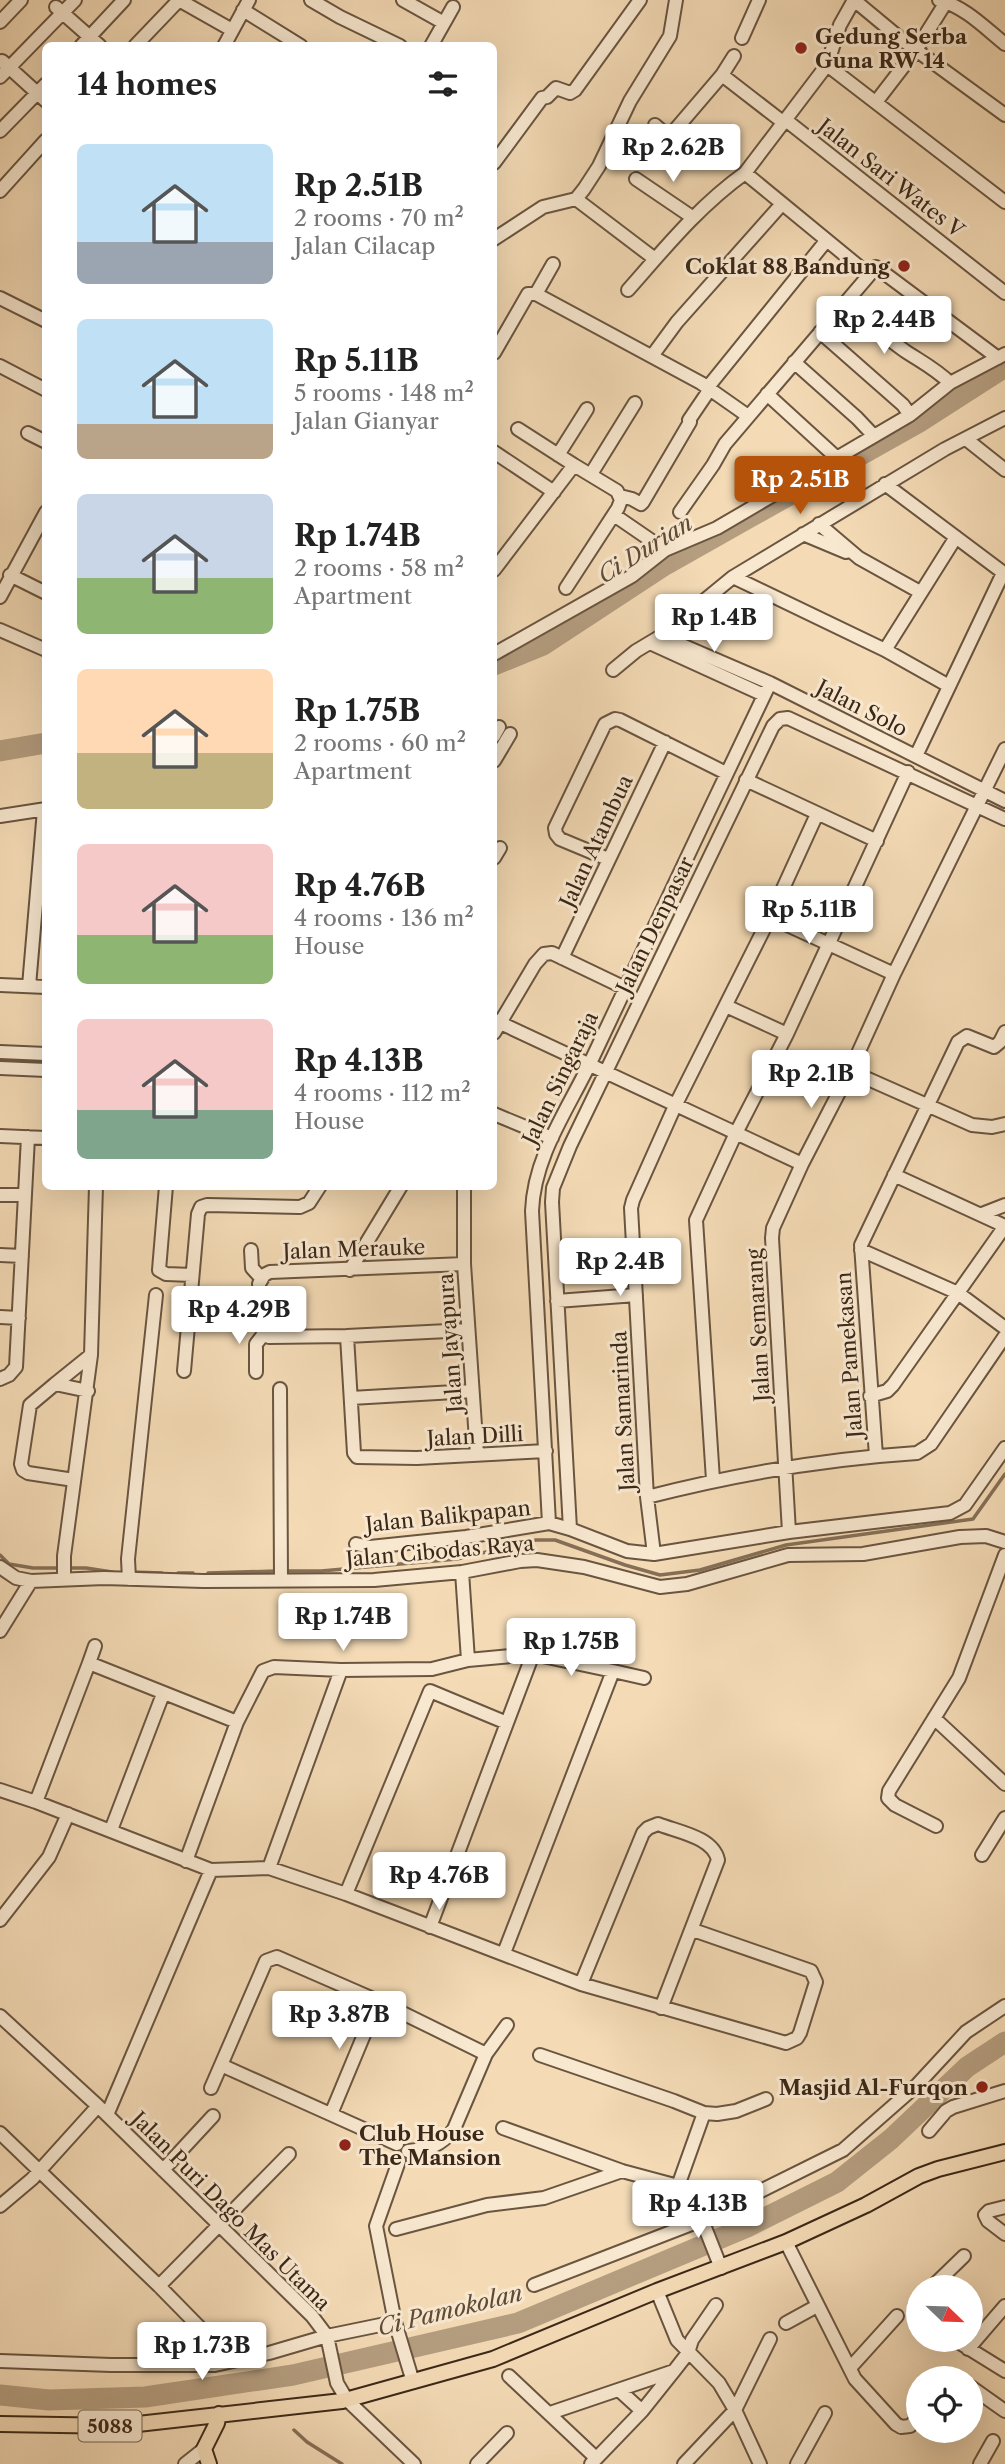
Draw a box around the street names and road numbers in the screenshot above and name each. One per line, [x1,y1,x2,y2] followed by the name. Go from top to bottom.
[811,111,970,243] street label: Jalan Sari Wates V
[810,673,912,742] street label: Jalan Solo
[553,770,638,914] street label: Jalan Atambua
[610,852,699,1000] street label: Jalan Denpasar
[516,1006,603,1152] street label: Jalan Singaraja
[279,1234,426,1264] street label: Jalan Merauke
[741,1247,775,1405] street label: Jalan Semarang
[433,1271,468,1417] street label: Jalan Jayapura
[831,1271,867,1442] street label: Jalan Pamekasan
[606,1329,640,1495] street label: Jalan Samarinda
[423,1421,524,1451] street label: Jalan Dilli
[361,1495,532,1537] street label: Jalan Balikpapan
[342,1530,536,1572] street label: Jalan Cibodas Raya
[124,2104,336,2316] street label: Jalan Puri Dago Mas Utama
[78,2410,142,2442] road number: 5088

